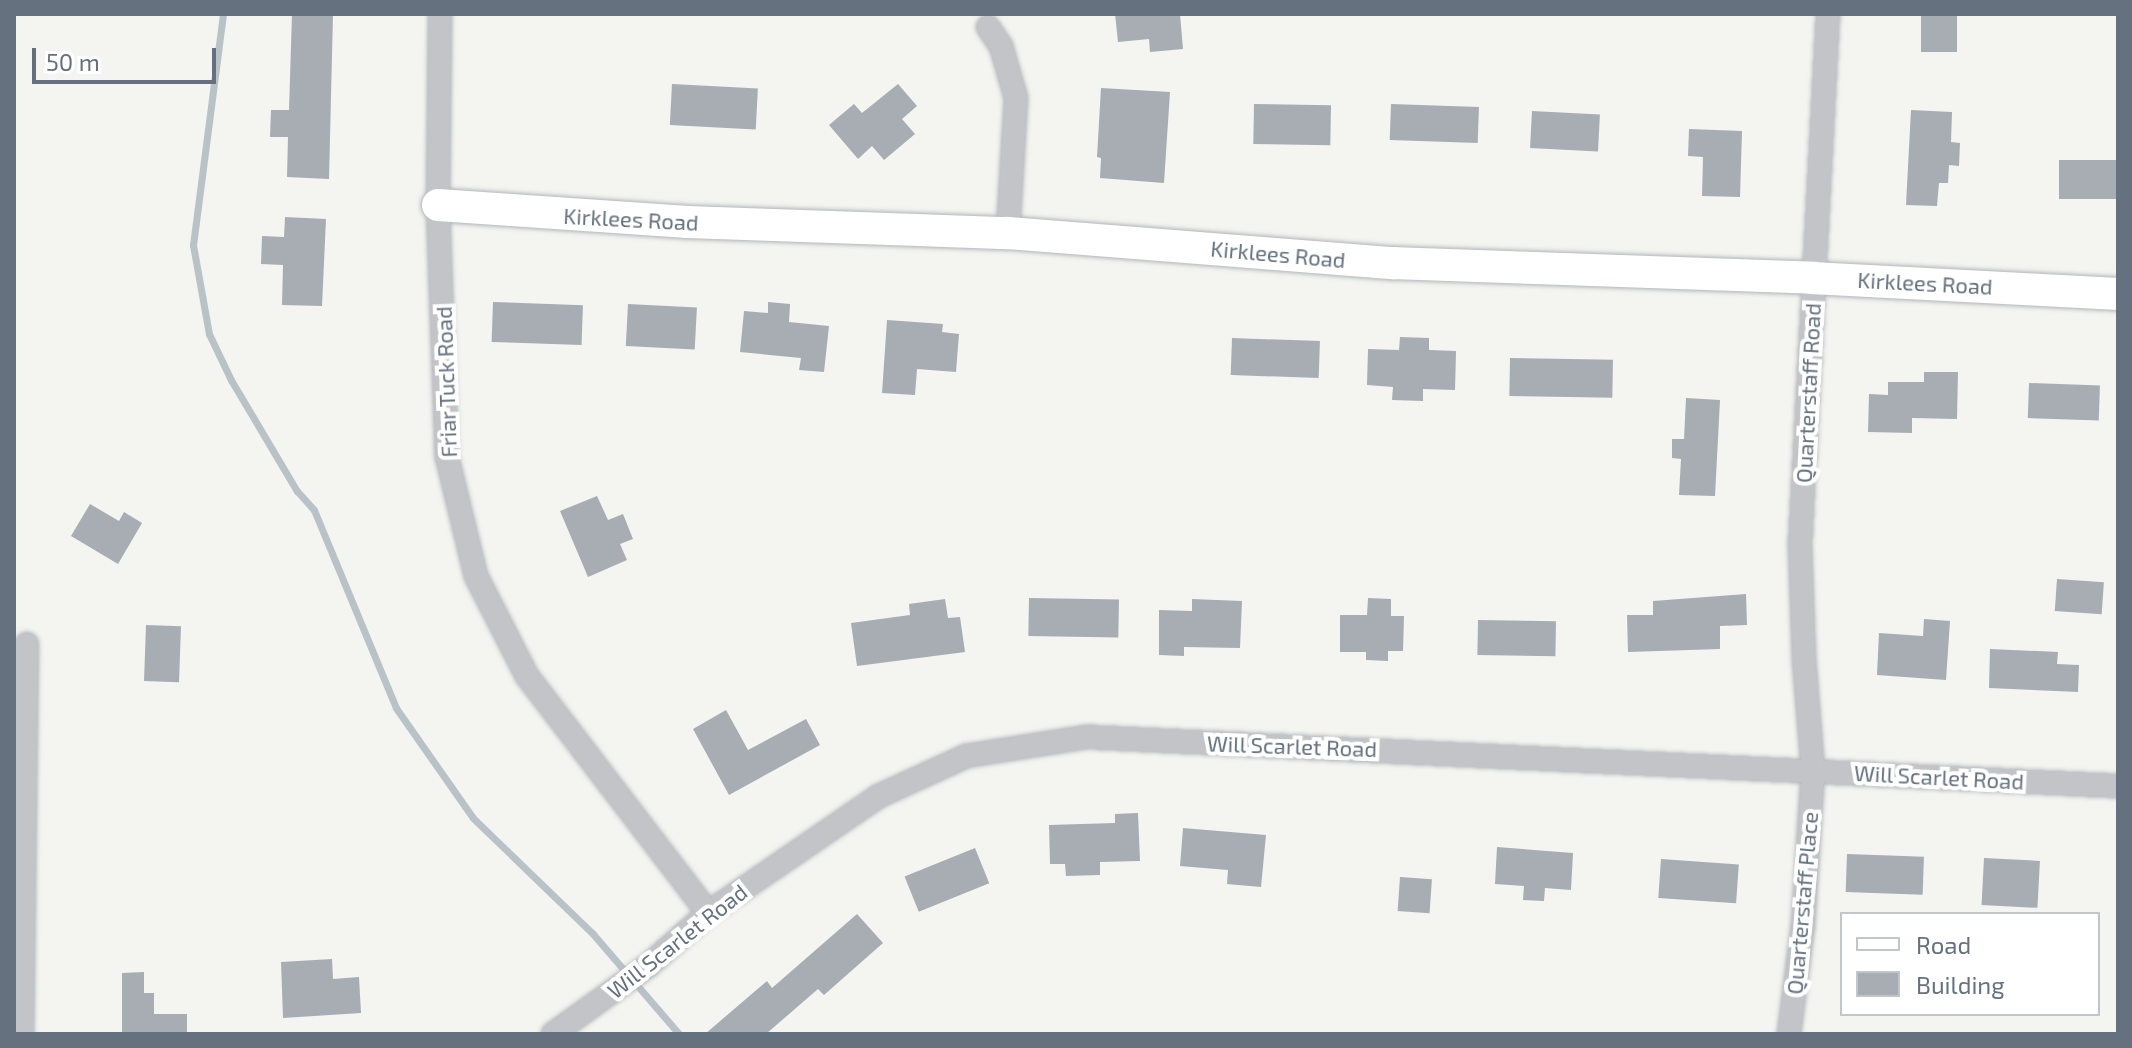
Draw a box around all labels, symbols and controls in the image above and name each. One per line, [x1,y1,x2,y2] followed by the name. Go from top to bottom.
[36,32,220,82] scale bar
[46,47,100,76] text: 50 m
[563,202,699,236] street label: Kirklees Road
[1209,235,1347,273] street label: Kirklees Road
[1857,266,1993,300] street label: Kirklees Road
[1790,302,1826,484] street label: Quarterstaff Road
[430,305,462,459] street label: Friar Tuck Road
[1206,730,1378,762] street label: Will Scarlet Road
[1853,759,2025,795] street label: Will Scarlet Road
[1781,811,1823,995] street label: Quarterstaff Place
[602,878,752,1004] street label: Will Scarlet Road
[1840,912,2100,1016] legend
[1916,930,1971,959] text: Road
[1916,970,2005,999] text: Building

